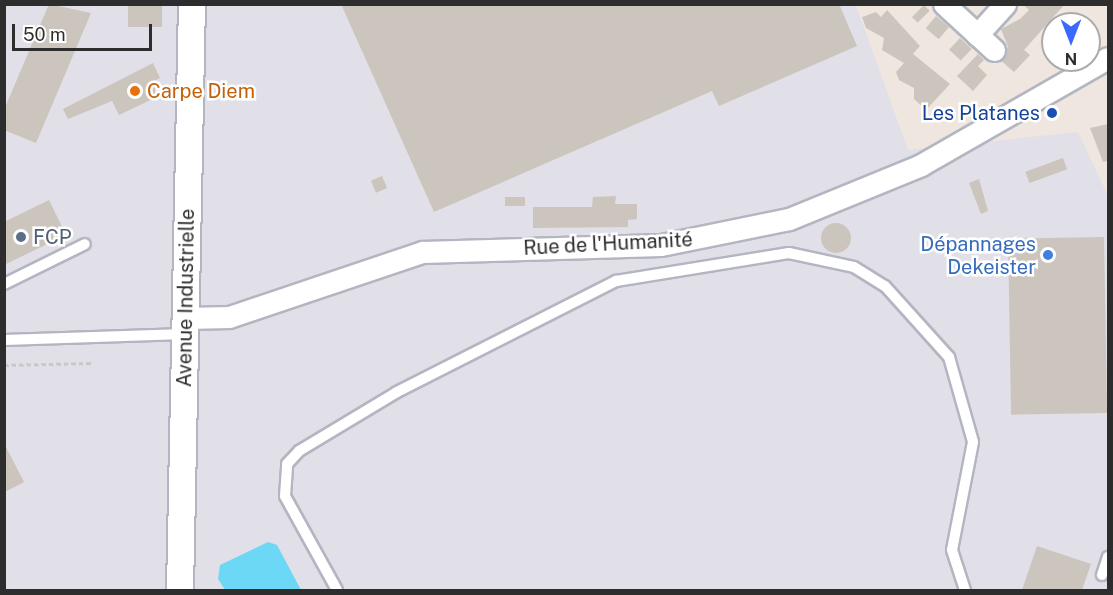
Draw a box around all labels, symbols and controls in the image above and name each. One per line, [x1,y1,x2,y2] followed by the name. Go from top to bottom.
[15,12,154,50] scale bar
[1041,12,1101,72] north arrow
[23,24,66,45] text: 50 m
[1065,49,1077,68] text: N
[147,79,255,103] place label: Carpe Diem
[128,84,142,98] marker: Carpe Diem
[922,101,1040,125] place label: Les Platanes
[1045,106,1059,120] marker: Les Platanes
[172,208,200,388] street label: Avenue Industrielle
[33,225,71,249] place label: FCP
[522,228,694,260] street label: Rue de l'Humanité
[14,230,28,244] marker: FCP
[920,232,1036,279] place label: Dépannages Dekeister
[1041,248,1055,262] marker: Dépannages Dekeister

